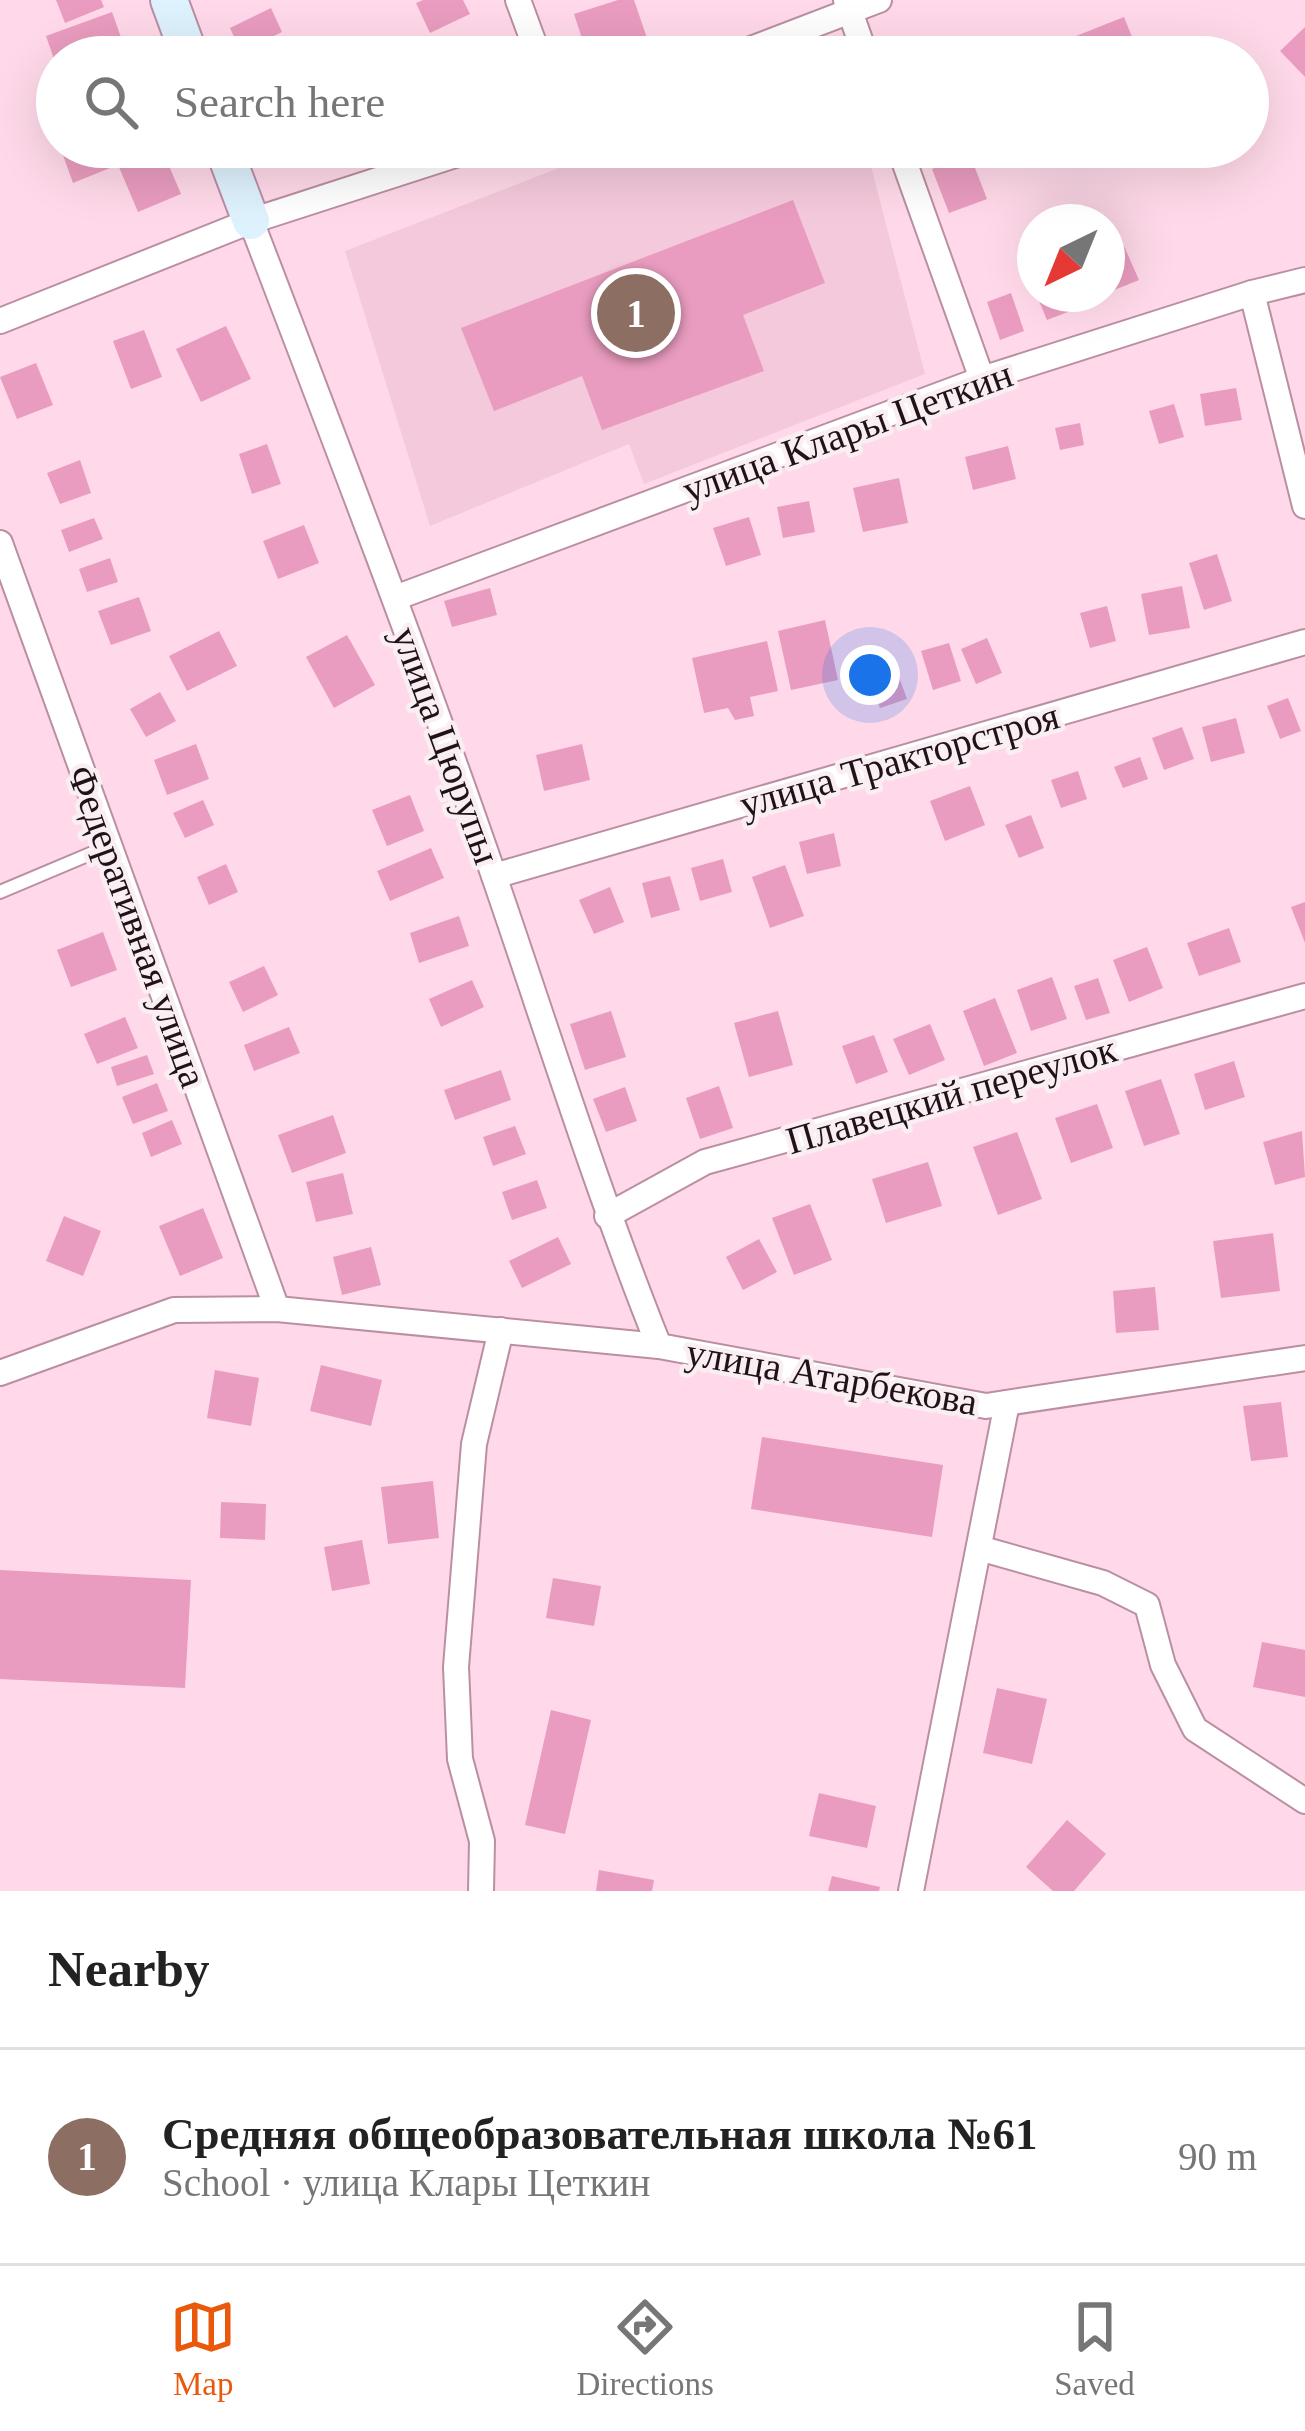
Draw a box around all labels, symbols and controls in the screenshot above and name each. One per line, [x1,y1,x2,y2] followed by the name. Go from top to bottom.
[36,36,1269,168] search box
[78,69,144,135] icon: search
[174,77,385,127] text: Search here
[1017,204,1125,312] north arrow
[597,268,675,358] pin: 1
[677,352,1018,512] street label: улица Клары Цеткин
[383,621,509,870] street label: улица Цюрупы
[840,645,900,705] your location
[735,693,1064,827] street label: улица Тракторстроя
[58,760,216,1093] street label: Федеративная улица
[781,1027,1122,1163] street label: Плавецкий переулок
[683,1330,981,1424] street label: улица Атарбекова
[48,1941,209,1997] text: Nearby
[162,2109,1037,2159] text: Средняя общеобразовательная школа №61
[77,2135,97,2178] text: 1
[1178,2135,1257,2178] text: 90 m
[162,2161,650,2204] text: School · улица Клары Цеткин
[170,2294,236,2403] tab: Map
[576,2294,714,2403] tab: Directions
[1054,2294,1135,2403] tab: Saved

